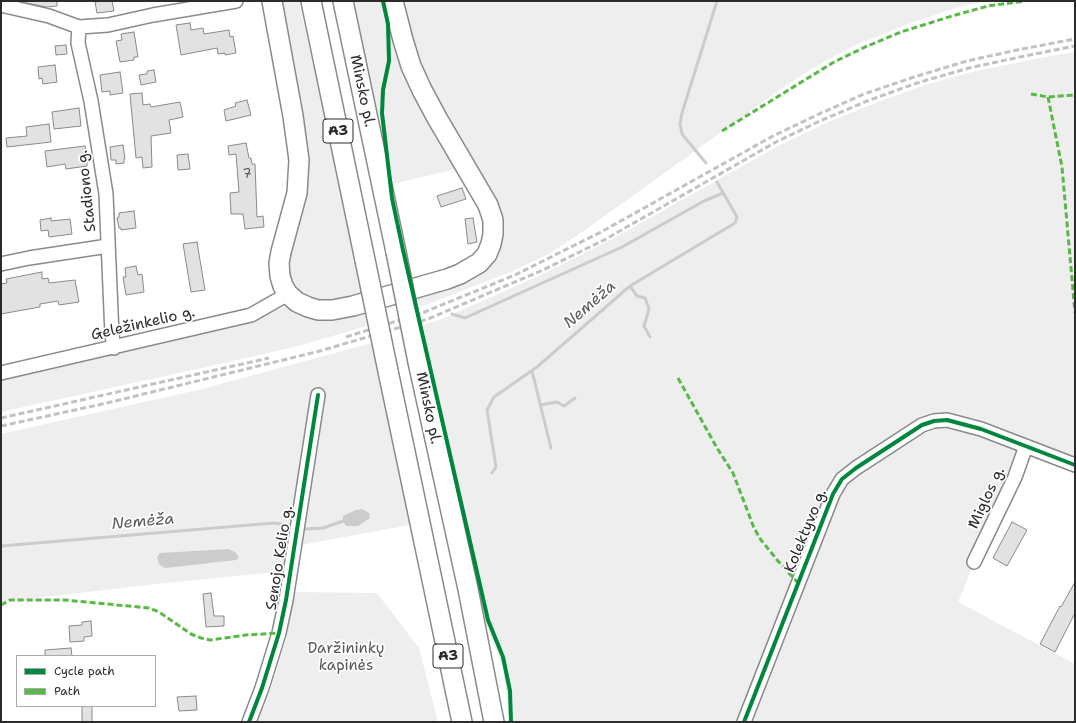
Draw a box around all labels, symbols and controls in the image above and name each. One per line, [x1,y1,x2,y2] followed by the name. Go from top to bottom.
[346,53,378,129] street label: Minsko pl.
[323,119,353,143] road number: A3
[74,149,100,233] street label: Stadiono g.
[242,167,252,183] house number: 7
[560,277,620,333] water label: Nemėža
[89,303,197,345] street label: Geležinkelio g.
[412,370,444,446] street label: Minsko pl.
[965,464,1009,532] street label: Miglos g.
[781,487,831,575] street label: Kolektyvo g.
[263,504,297,612] street label: Senojo Kelio g.
[111,510,175,534] water label: Nemėža
[308,640,384,675] park label: Daržininkų kapinės
[433,644,463,668] road number: A3
[16,655,156,707] legend
[54,663,115,679] text: Cycle path
[54,683,80,699] text: Path

